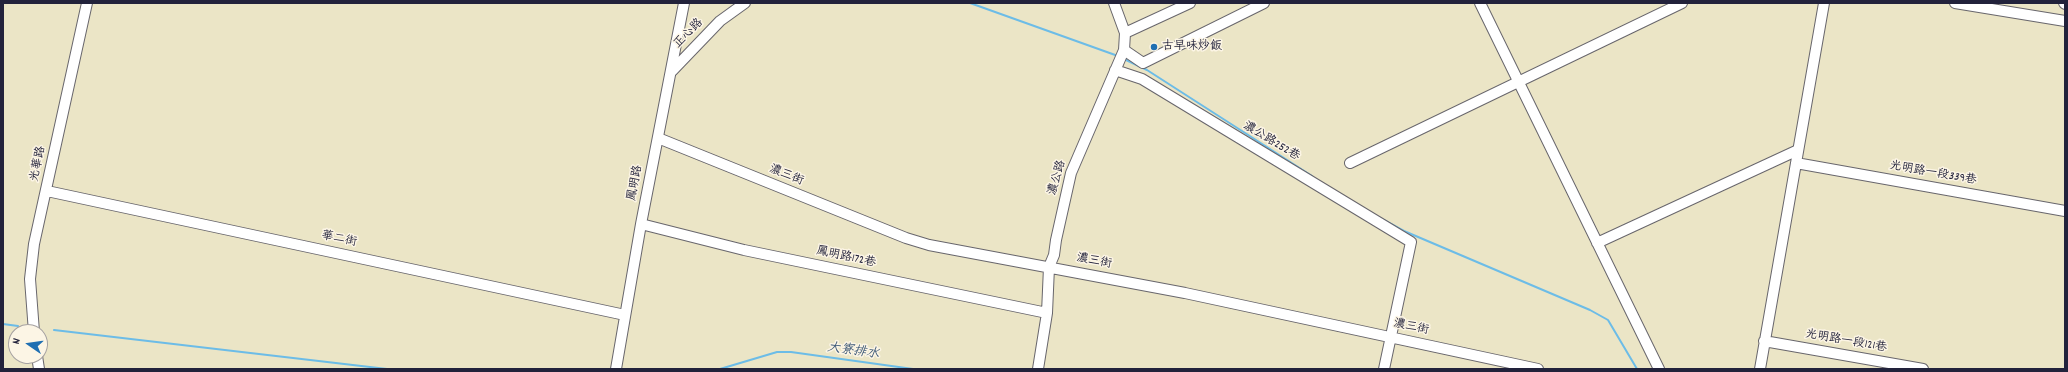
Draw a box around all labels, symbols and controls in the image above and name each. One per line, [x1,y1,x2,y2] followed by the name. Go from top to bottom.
[671,16,707,52] street label: 正心路
[1162,40,1222,54] place label: 古早味炒飯
[1149,42,1159,52] marker: 古早味炒飯
[1240,119,1302,165] street label: 濃公路252巷
[28,145,50,183] street label: 光華路
[1046,159,1070,197] street label: 濃公路
[1888,159,1978,189] street label: 光明路一段339巷
[767,163,805,189] street label: 濃三街
[625,164,647,202] street label: 鳳明路
[320,229,358,251] street label: 華二街
[815,245,877,271] street label: 鳳明路172巷
[1075,251,1113,273] street label: 濃三街
[1392,317,1430,339] street label: 濃三街
[8,324,48,364] north arrow
[1804,328,1888,356] street label: 光明路一段121巷
[9,337,26,346] text: N
[826,341,880,363] water label: 大寮排水

